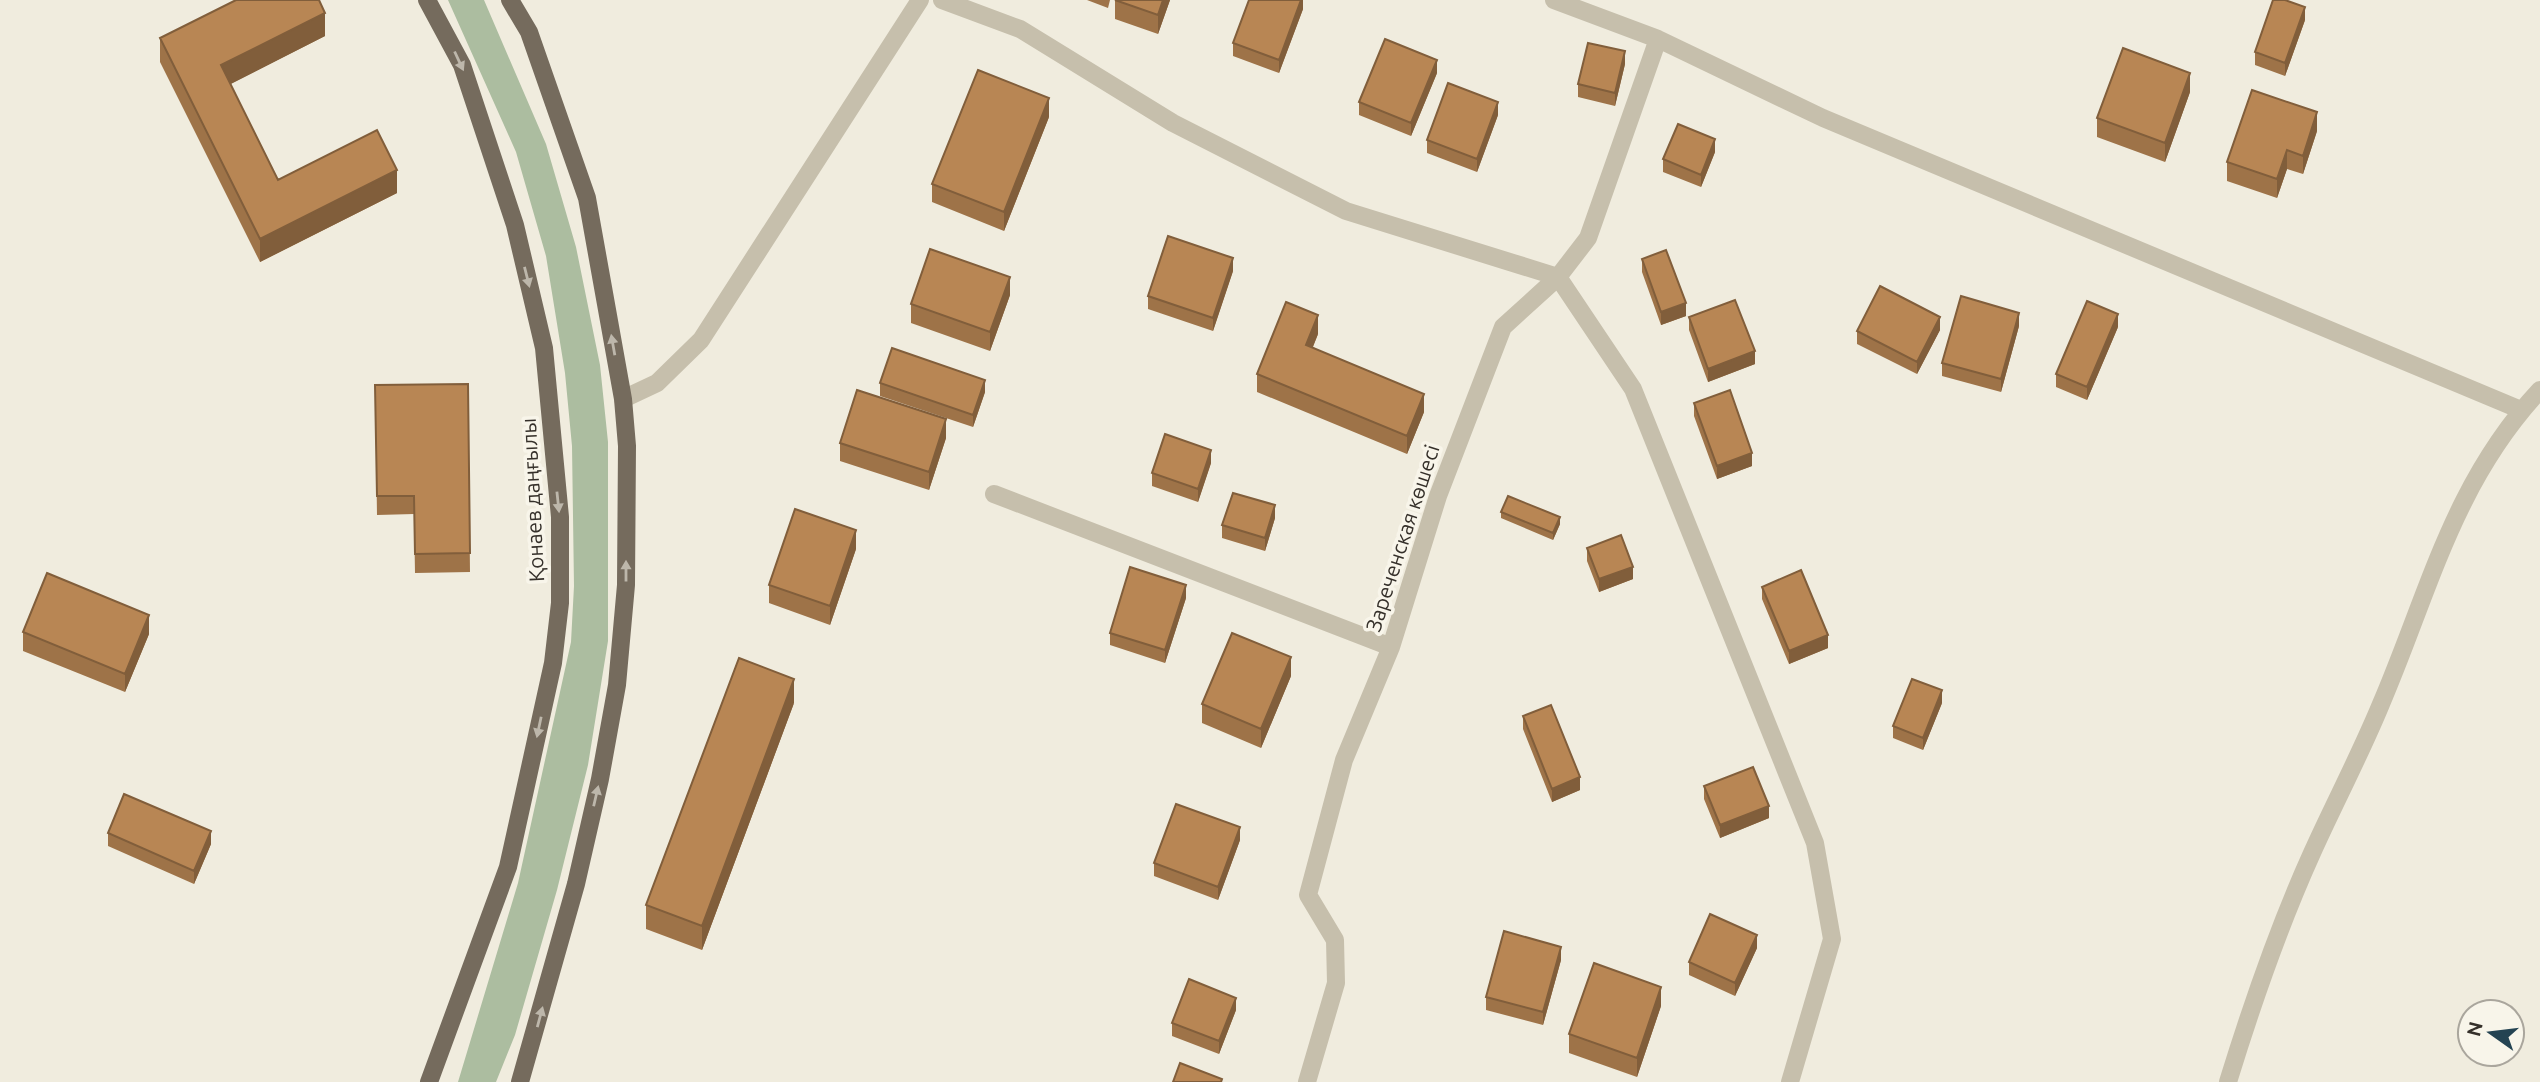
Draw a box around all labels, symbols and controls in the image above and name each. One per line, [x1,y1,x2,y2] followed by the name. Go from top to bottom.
[453,51,464,71] one-way arrow
[522,266,533,288] one-way arrow
[608,334,619,356] one-way arrow
[516,417,548,583] street label: Қонаев даңғылы
[1360,442,1444,634] street label: Зареченская көшесі
[553,491,564,513] one-way arrow
[620,560,632,582] one-way arrow
[533,717,544,739] one-way arrow
[591,785,602,807] one-way arrow
[2456,998,2526,1068] north arrow
[535,1006,546,1028] one-way arrow
[2462,1019,2487,1038] text: N

